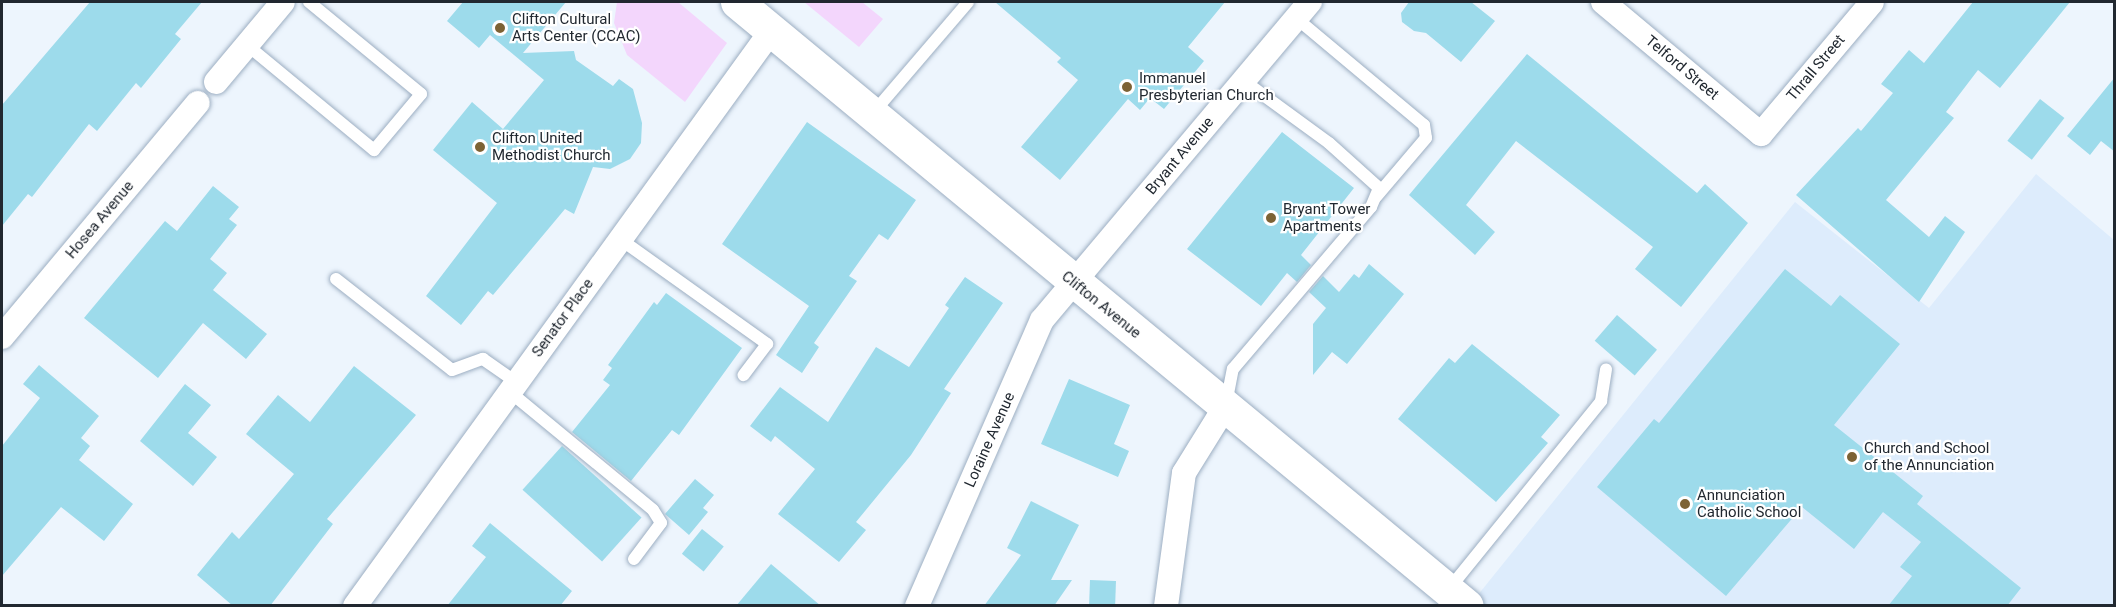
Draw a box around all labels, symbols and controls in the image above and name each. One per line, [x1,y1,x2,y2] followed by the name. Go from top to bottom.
[512,10,640,45] place label: Clifton Cultural Arts Center (CCAC)
[493,21,507,35] marker: Clifton Cultural Arts Center (CCAC)
[1783,31,1849,105] street label: Thrall Street
[1642,32,1722,104] street label: Telford Street
[1139,69,1274,104] place label: Immanuel Presbyterian Church
[1120,80,1134,94] marker: Immanuel Presbyterian Church
[1142,114,1218,198] street label: Bryant Avenue
[492,129,611,164] place label: Clifton United Methodist Church
[473,140,487,154] marker: Clifton United Methodist Church
[62,177,138,263] street label: Hosea Avenue
[1283,200,1371,235] place label: Bryant Tower Apartments
[1264,211,1278,225] marker: Bryant Tower Apartments
[1058,268,1144,342] street label: Clifton Avenue
[529,275,597,361] street label: Senator Place
[961,390,1019,490] street label: Loraine Avenue
[1864,439,1994,474] place label: Church and School of the Annunciation
[1845,450,1859,464] marker: Church and School of the Annunciation
[1697,486,1801,521] place label: Annunciation Catholic School
[1678,497,1692,511] marker: Annunciation Catholic School

